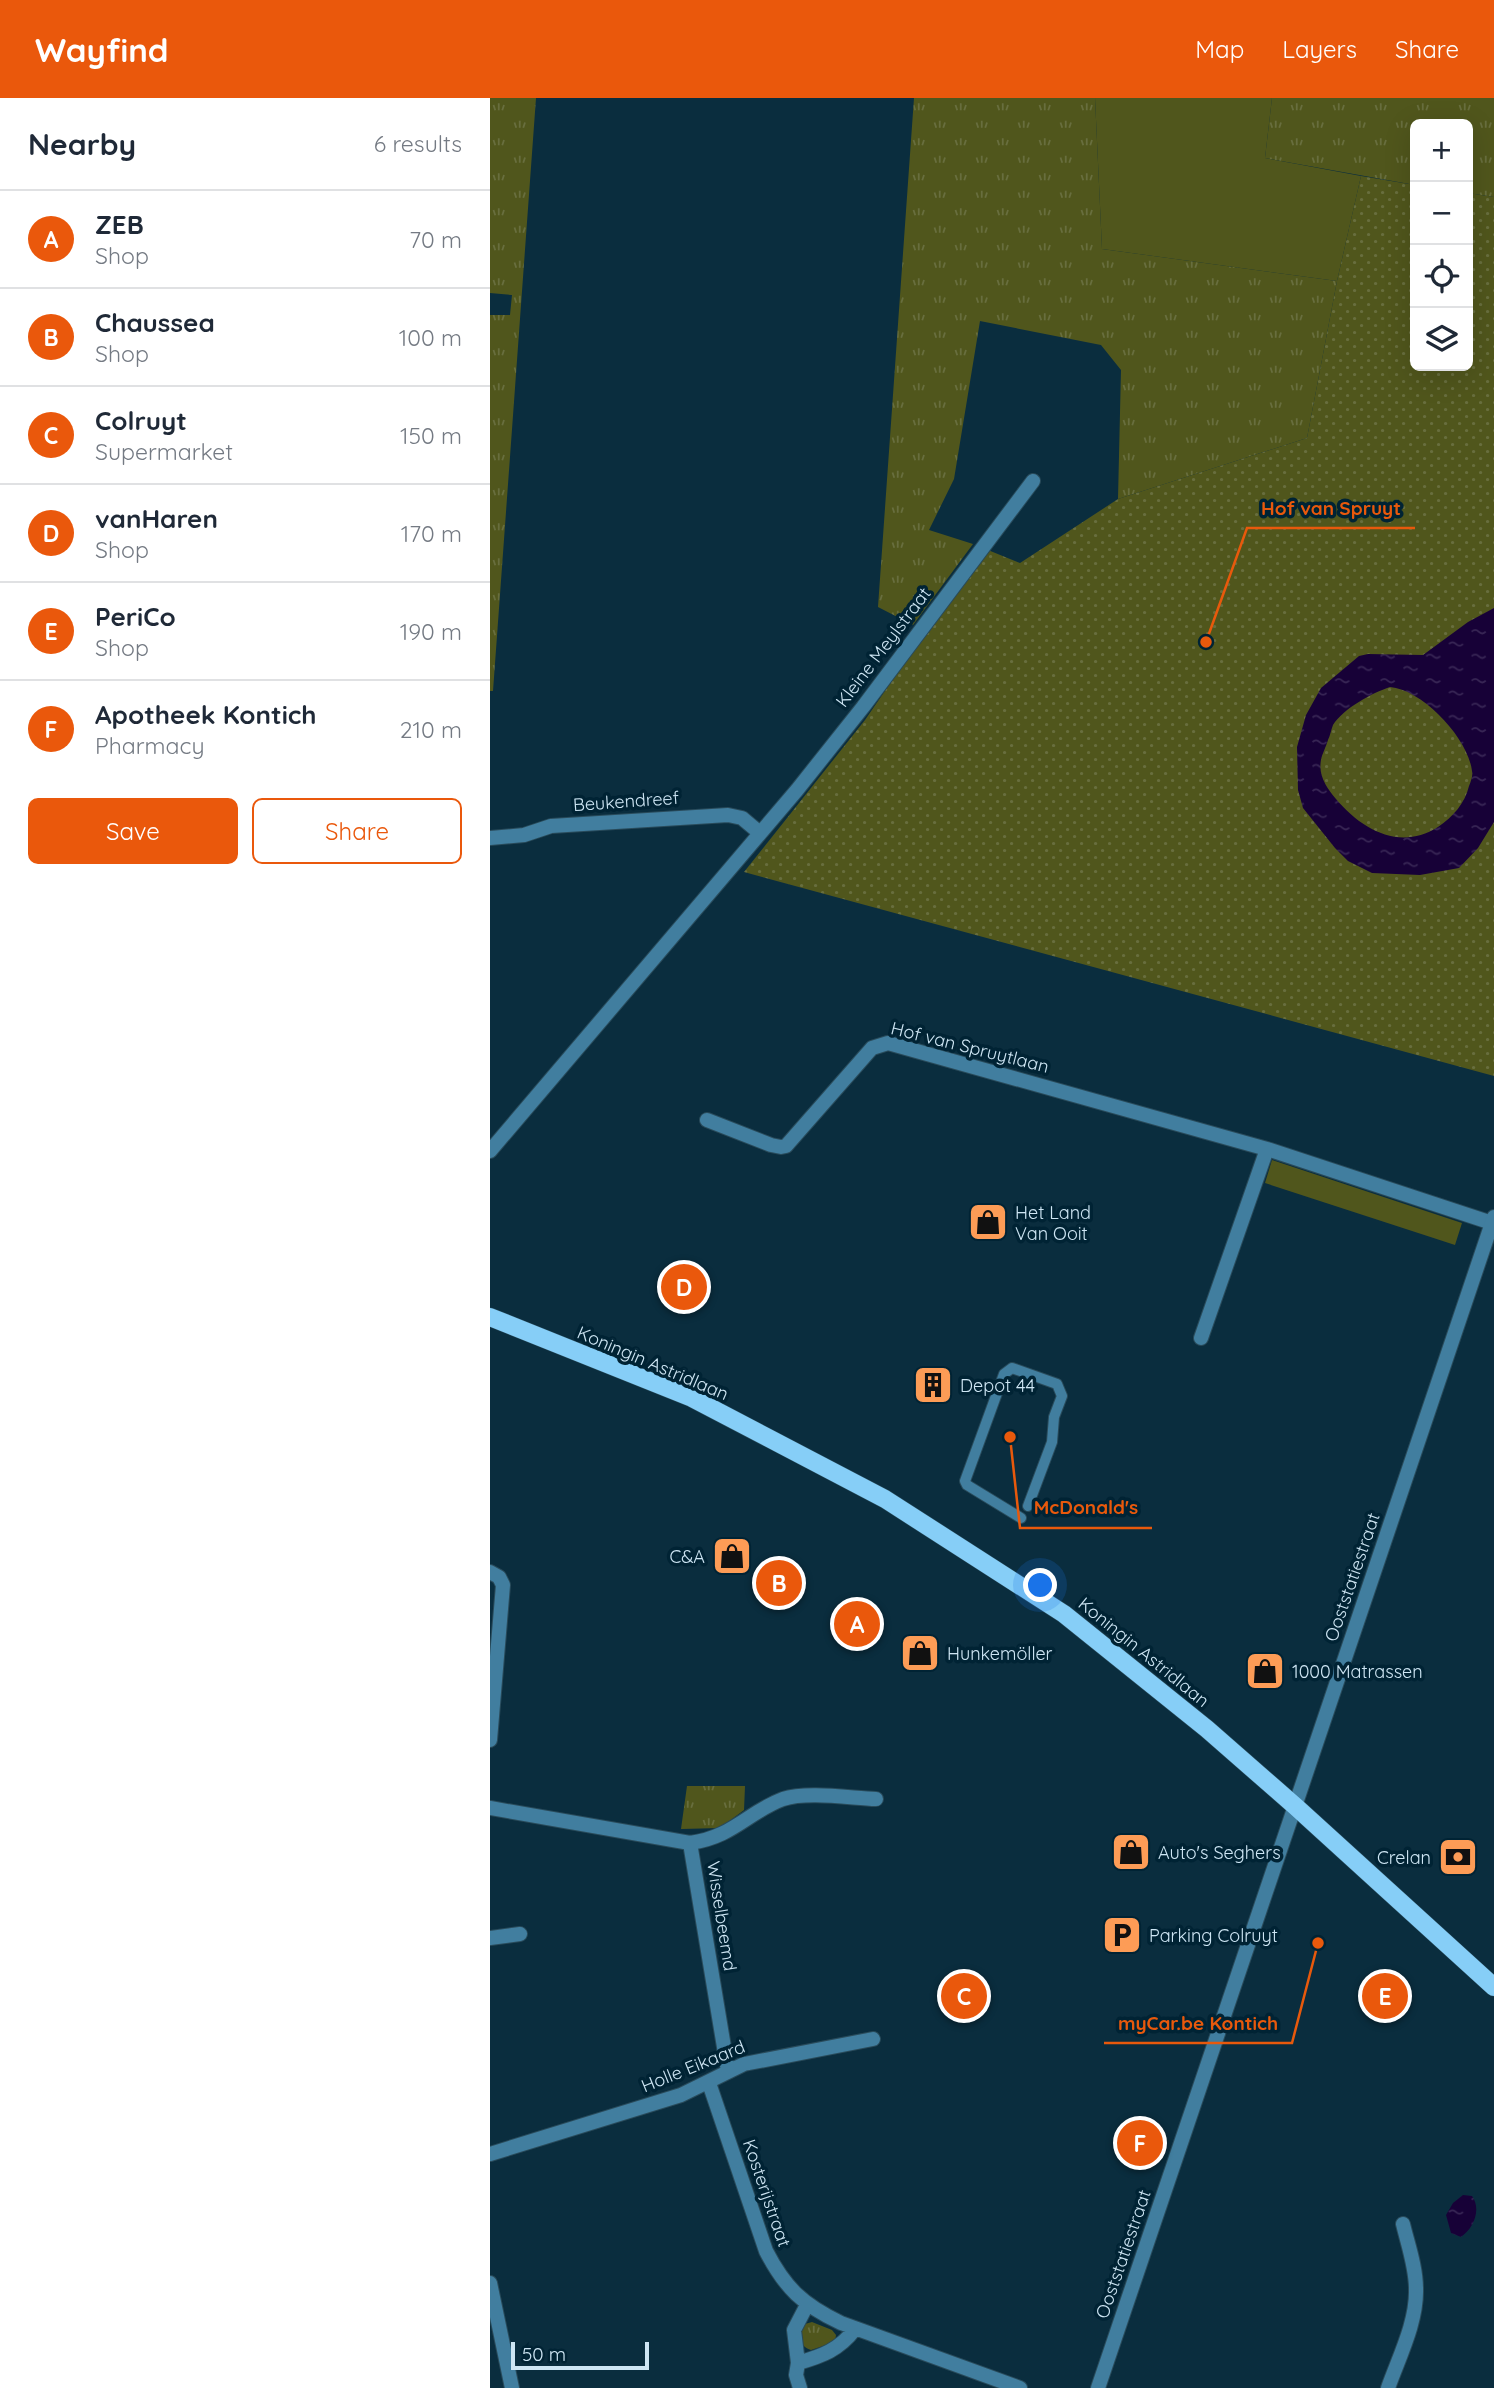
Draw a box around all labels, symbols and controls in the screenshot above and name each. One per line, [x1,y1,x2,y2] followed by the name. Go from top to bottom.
[35,29,169,70] text: Wayfind
[1195,34,1244,64] text: Map
[1282,34,1357,64] text: Layers
[1395,34,1459,64] text: Share
[1410,119,1473,371] map controls
[1410,119,1473,182] button: +
[28,125,136,163] text: Nearby
[374,129,462,158] text: 6 results
[1410,182,1473,245] button: −
[95,208,144,241] text: ZEB
[44,225,58,254] text: A
[409,225,462,254] text: 70 m
[95,241,149,270] text: Shop
[1410,245,1473,308] button: locate
[95,306,215,339] text: Chaussea
[1410,308,1473,371] button: layers
[43,323,59,352] text: B
[399,323,462,352] text: 100 m
[95,339,149,368] text: Shop
[95,404,187,437] text: Colruyt
[44,421,58,450] text: C
[400,421,462,450] text: 150 m
[95,437,233,466] text: Supermarket
[1247,488,1415,528] callout: Hof van Spruyt
[1261,496,1401,520] text: Hof van Spruyt
[95,502,218,535] text: vanHaren
[43,519,59,548] text: D
[401,519,462,548] text: 170 m
[95,535,149,564] text: Shop
[830,582,936,712] street label: Kleine Meylstraat
[95,600,176,633] text: PeriCo
[44,617,58,646] text: E
[400,617,462,646] text: 190 m
[95,633,149,662] text: Shop
[95,698,317,731] text: Apotheek Kontich
[45,715,57,744] text: F
[400,715,462,744] text: 210 m
[95,731,204,760] text: Pharmacy
[572,786,680,816] street label: Beukendreef
[28,798,238,864] button: Save
[252,798,462,864] button: Share
[889,1016,1051,1078] street label: Hof van Spruytlaan
[967,1201,1009,1243] shop icon: Het Land Van Ooit
[1015,1201,1091,1245] place label: Het Land Van Ooit
[661,1261,707,1313] pin: D
[574,1321,732,1405] street label: Koningin Astridlaan
[912,1364,954,1406] building icon: Depot 44
[960,1374,1035,1397] place label: Depot 44
[1020,1488,1152,1528] callout: McDonald's
[1034,1495,1138,1519] text: McDonald's
[1319,1510,1385,1644] street label: Ooststatiestraat
[711,1535,753,1577] shop icon: C&A
[669,1545,705,1568] place label: C&A
[756,1557,802,1609] pin: B
[1023,1568,1057,1602] your location
[1074,1592,1214,1712] street label: Koningin Astridlaan
[834,1598,880,1650] pin: A
[899,1632,941,1674] shop icon: Hunkemöller
[947,1642,1053,1665] place label: Hunkemöller
[1244,1650,1286,1692] shop icon: 1000 Matrassen
[1292,1660,1423,1683] place label: 1000 Matrassen
[1110,1831,1152,1873] shop icon: Auto's Seghers
[1437,1836,1479,1878] bank icon: Crelan
[1158,1841,1281,1864] place label: Auto's Seghers
[1377,1846,1431,1869] place label: Crelan
[702,1859,742,1973] street label: Wisselbeemd
[1101,1914,1143,1956] parking icon: Parking Colruyt
[1149,1924,1278,1947] place label: Parking Colruyt
[941,1970,987,2022] pin: C
[1362,1970,1408,2022] pin: E
[1104,2003,1292,2043] callout: myCar.be Kontich
[1118,2011,1278,2035] text: myCar.be Kontich
[638,2035,748,2097] street label: Holle Eikaard
[1117,2117,1163,2169] pin: F
[738,2136,796,2250] street label: Kosterijstraat
[1090,2187,1156,2321] street label: Ooststatiestraat
[511,2339,649,2371] scale bar
[522,2342,566,2366] text: 50 m

